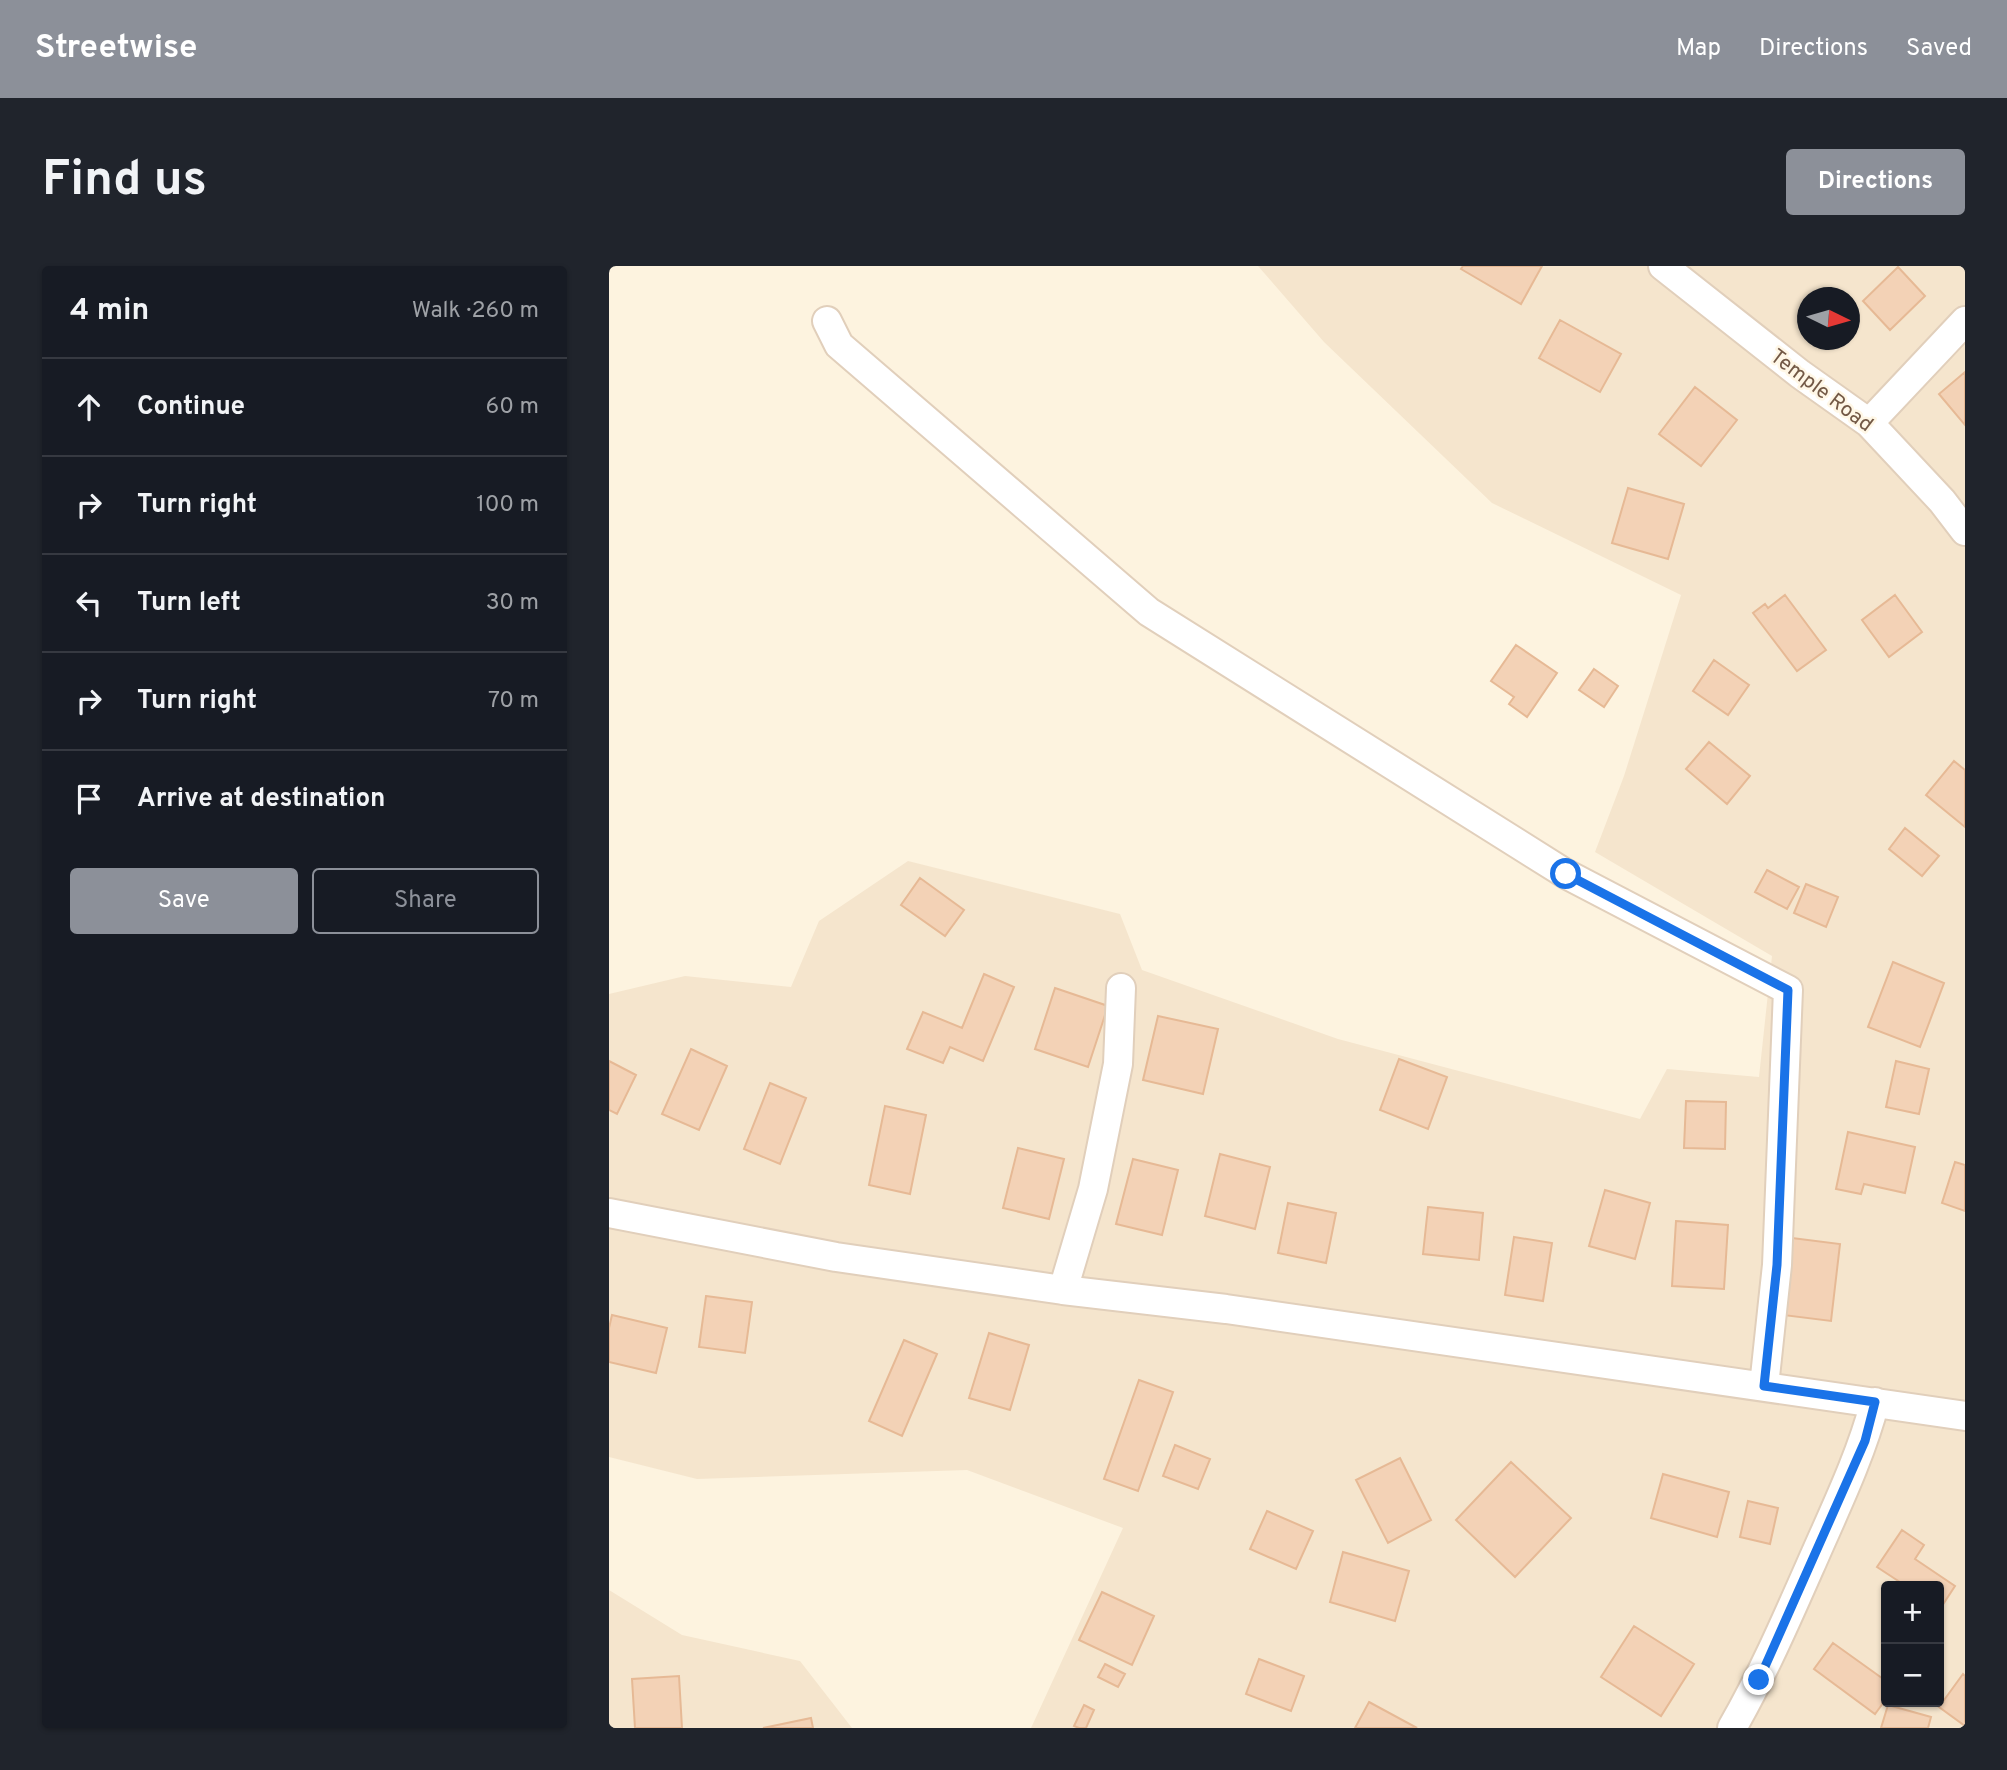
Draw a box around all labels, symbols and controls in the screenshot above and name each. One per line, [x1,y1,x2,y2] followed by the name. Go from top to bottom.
[35,28,197,70] text: Streetwise
[1676,34,1721,64] text: Map
[1759,34,1868,64] text: Directions
[1906,34,1972,64] text: Saved
[1786,149,1965,215] button: Directions
[42,151,207,213] text: Find us
[1797,287,1860,350] north arrow
[70,293,149,330] text: 4 min
[412,297,539,326] text: Walk · 260 m
[1764,344,1878,439] street label: Temple Road
[70,388,108,426] icon: ahead
[137,391,245,424] text: Continue
[486,393,539,422] text: 60 m
[70,486,108,524] icon: right
[137,489,257,522] text: Turn right
[476,491,539,520] text: 100 m
[70,584,108,622] icon: left
[137,587,241,620] text: Turn left
[486,589,539,618] text: 30 m
[70,682,108,720] icon: right
[137,685,257,718] text: Turn right
[488,687,539,716] text: 70 m
[70,780,108,818] icon: arrive
[137,783,385,816] text: Arrive at destination
[1550,858,1581,889] route start
[70,868,298,934] button: Save
[312,868,539,934] button: Share
[1881,1581,1944,1707] map controls
[1881,1581,1944,1644] button: +
[1881,1644,1944,1707] button: −
[1743,1664,1774,1695] route end

